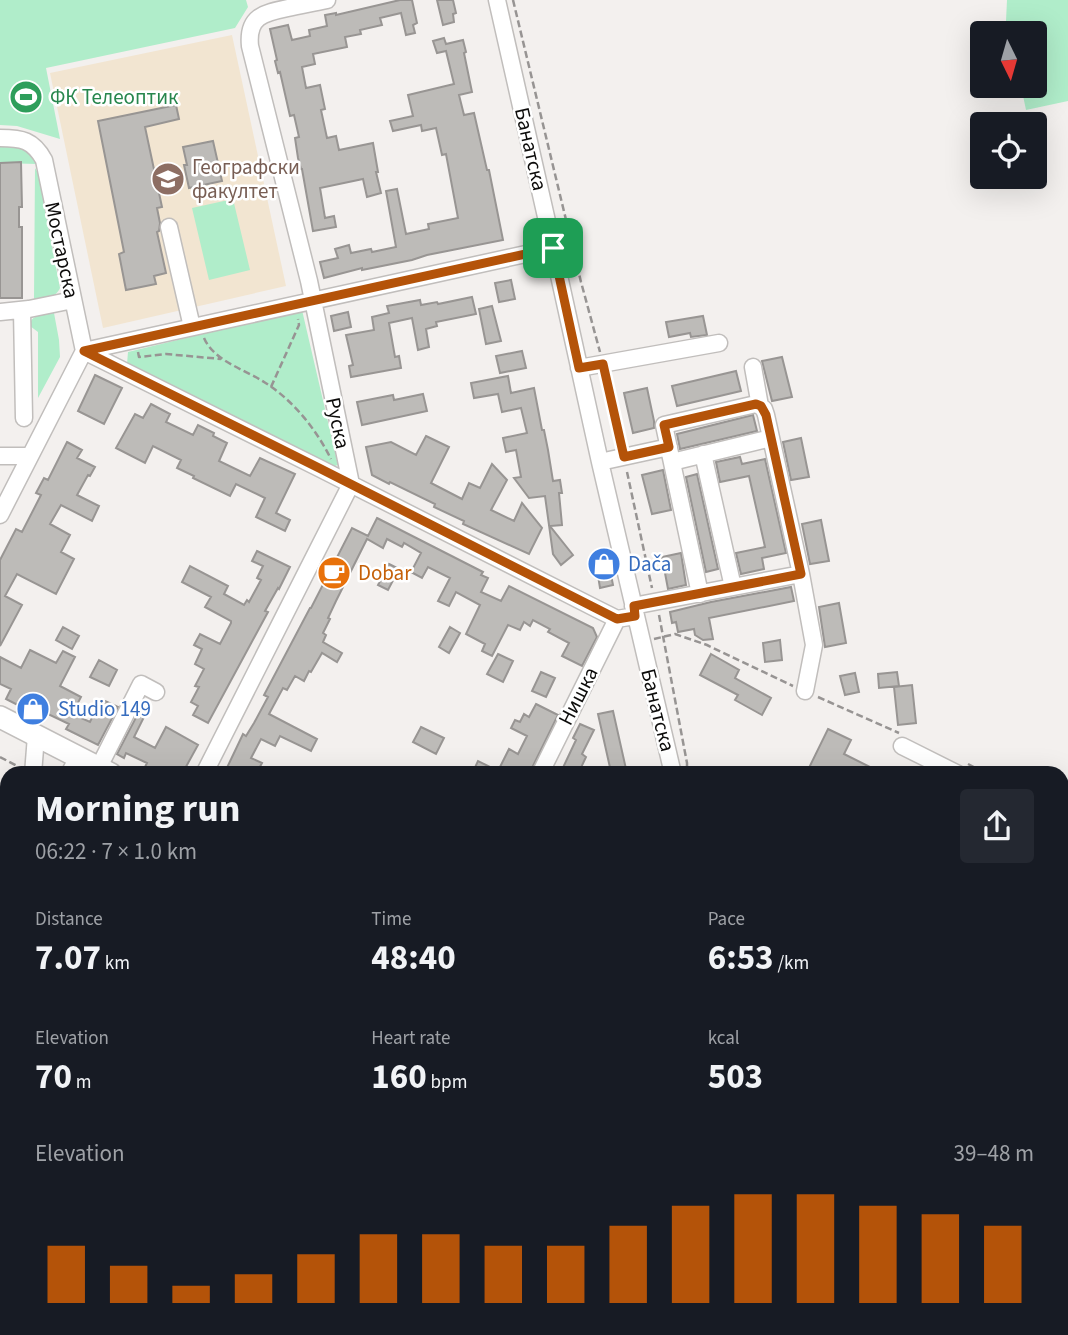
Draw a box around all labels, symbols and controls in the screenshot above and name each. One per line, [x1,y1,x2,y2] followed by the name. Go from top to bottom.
[970,21,1046,98] north arrow
[970,21,1047,189] map controls
[7,78,45,116] sports icon: ФК Телеоптик
[50,82,179,112] place label: ФК Телеоптик
[507,104,555,194] street label: Банатска
[970,112,1047,189] button: locate
[192,152,300,206] place label: Географски факултет
[149,160,187,198] school or university icon: Географски факултет
[37,199,87,301] street label: Мостарска
[523,218,583,278] pin
[534,229,572,267] icon: arrive
[318,394,358,452] street label: Руска
[585,545,623,583] shop icon: Dača
[628,549,671,579] place label: Dača
[315,554,353,592] cafe icon: Dobar
[358,558,412,588] place label: Dobar
[551,662,605,730] street label: Нишка
[633,665,683,755] street label: Банатска
[14,690,52,728] shop icon: Studio 149
[58,694,151,724] place label: Studio 149
[35,782,240,836] text: Morning run
[960,789,1034,863] button: share
[35,835,197,868] text: 06:22 · 7 × 1.0 km
[35,906,103,933] text: Distance
[371,906,411,933] text: Time
[708,906,745,933] text: Pace
[35,933,101,983] text: 7.07
[371,933,456,983] text: 48:40
[708,933,774,983] text: 6:53
[101,950,130,977] text: km
[774,950,809,977] text: /km
[35,1025,109,1052] text: Elevation
[371,1025,450,1052] text: Heart rate
[708,1025,740,1052] text: kcal
[35,1052,72,1102] text: 70
[371,1052,427,1102] text: 160
[708,1052,763,1102] text: 503
[72,1069,92,1096] text: m
[427,1069,467,1096] text: bpm
[35,1137,125,1170] text: Elevation
[954,1137,1034,1170] text: 39–48 m

